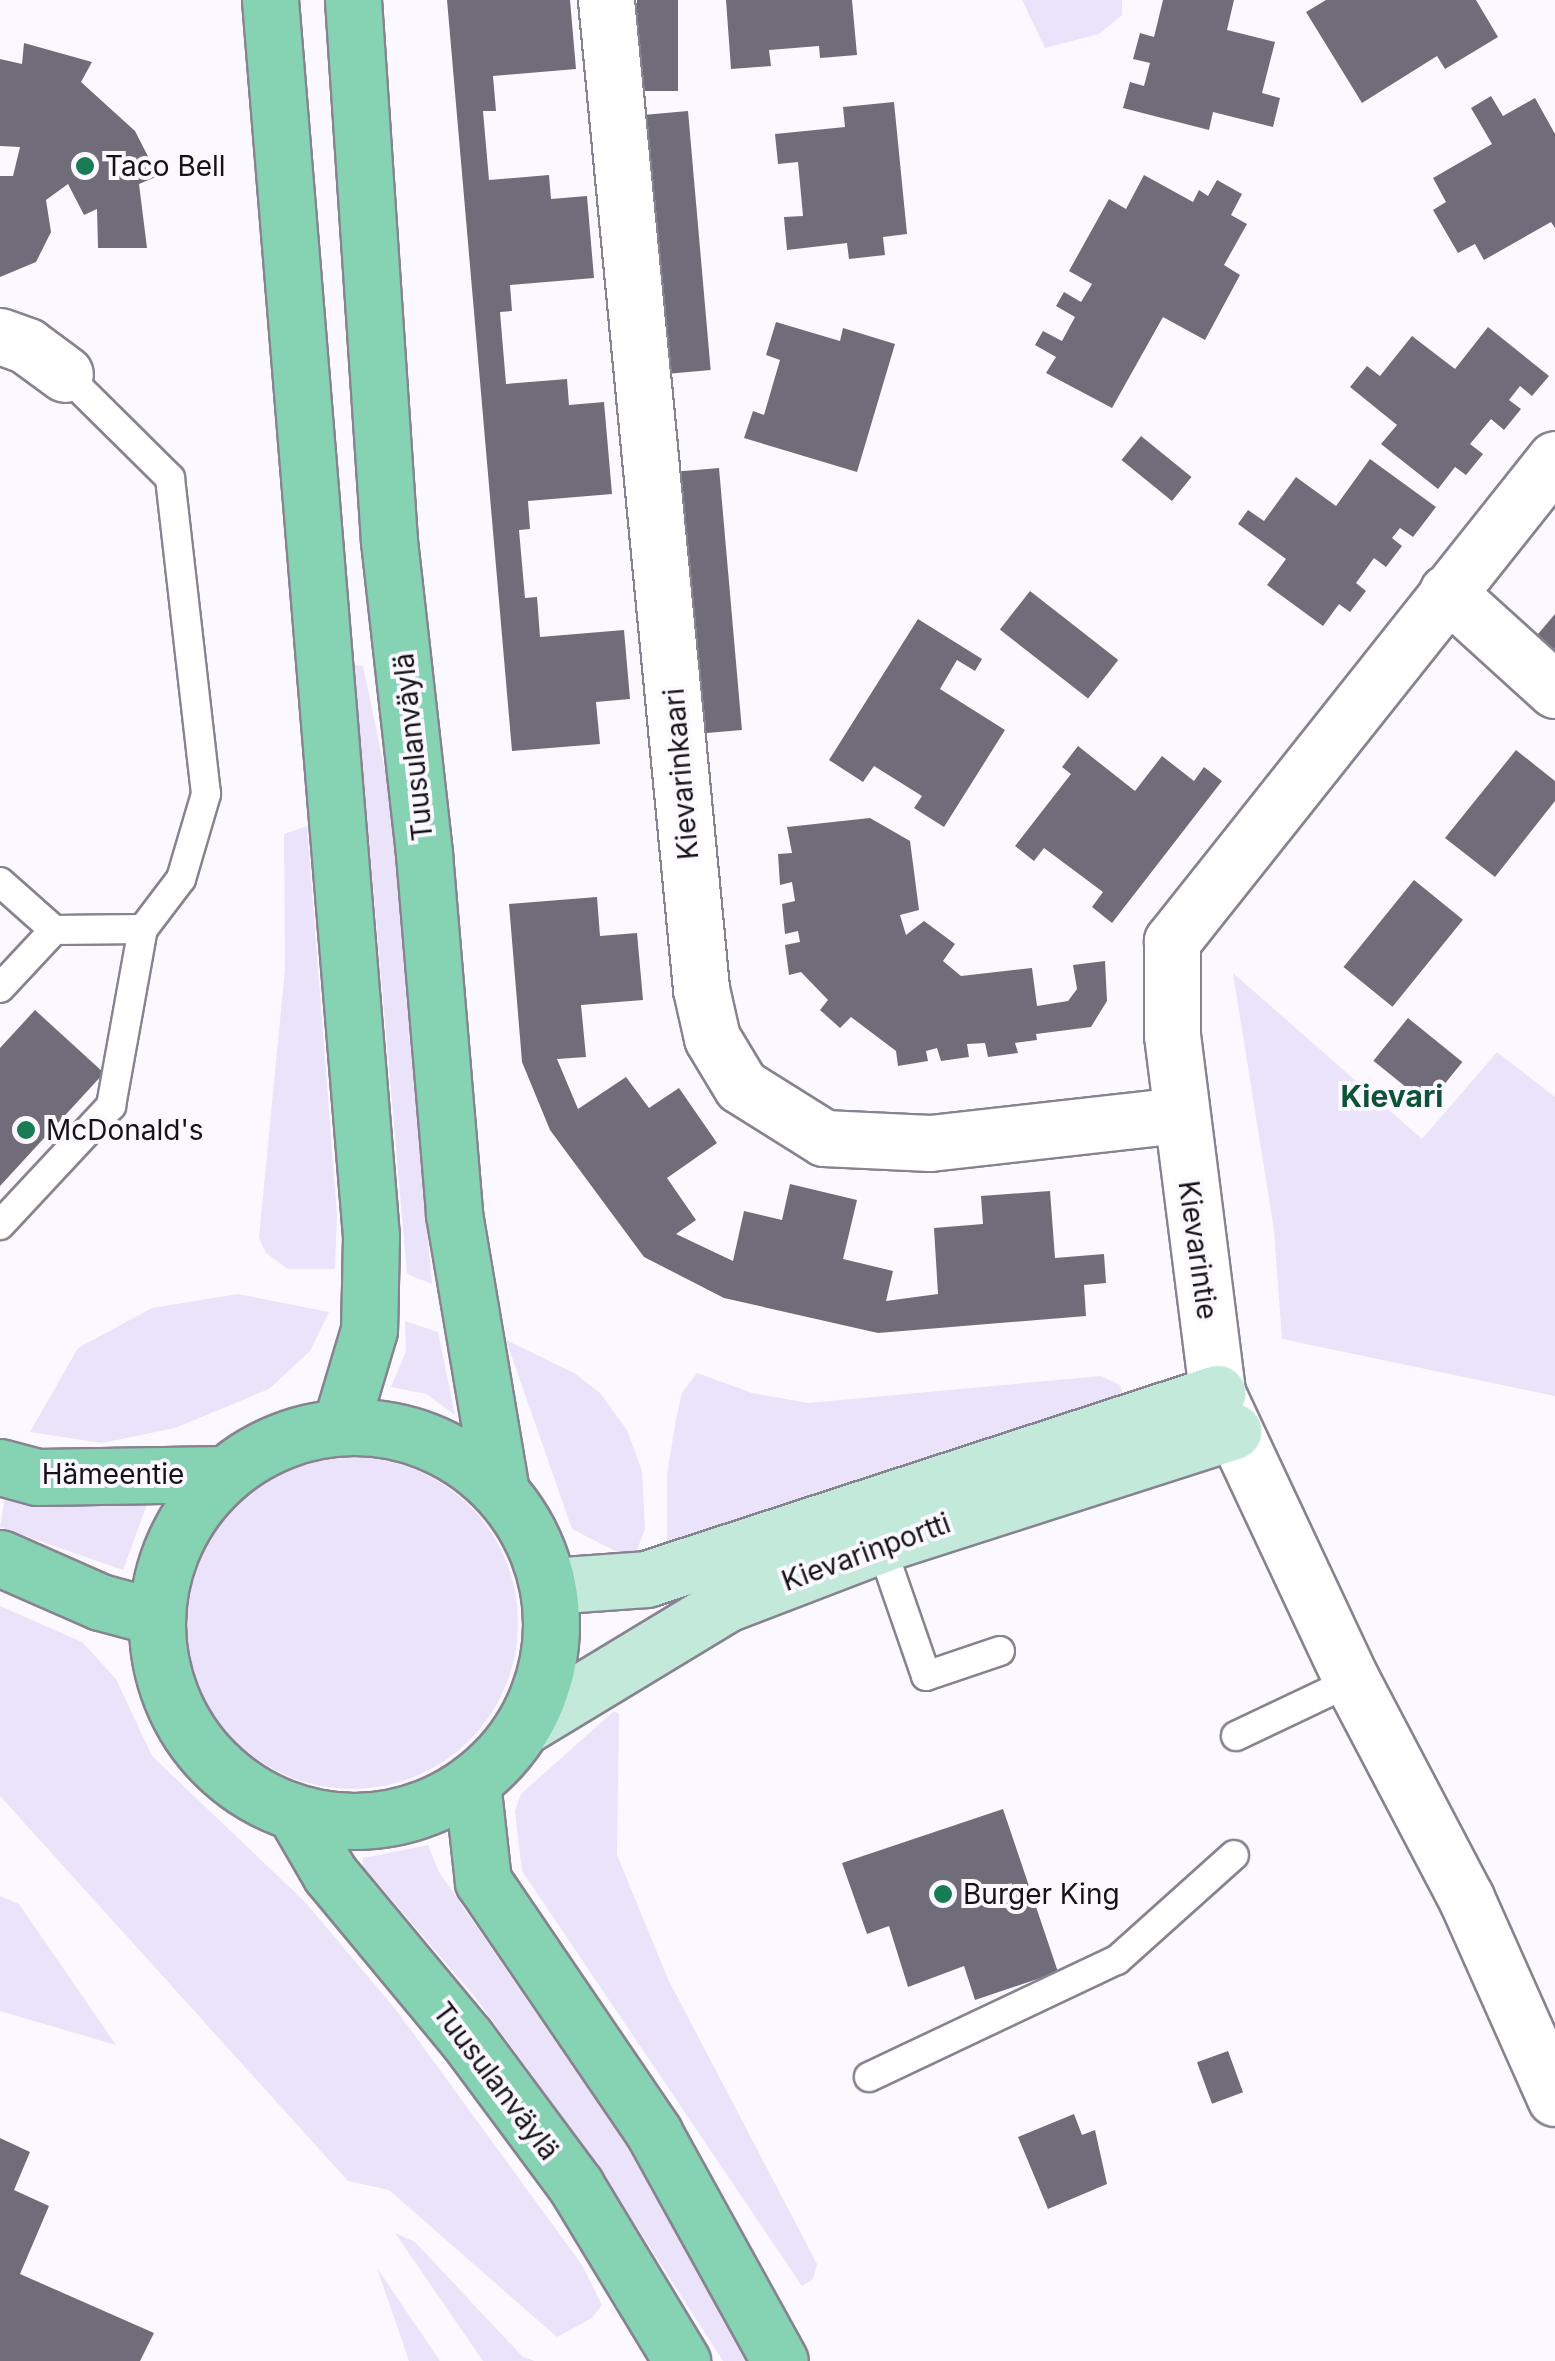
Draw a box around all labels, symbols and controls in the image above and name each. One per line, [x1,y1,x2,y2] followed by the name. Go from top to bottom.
[105,149,226,183] place label: Taco Bell
[74,155,96,177] marker: Taco Bell
[386,652,440,842] street label: Tuusulanväylä
[657,687,705,861] street label: Kievarinkaari
[1341,1078,1443,1114] district label: Kievari
[46,1113,204,1147] place label: McDonald's
[15,1119,37,1141] marker: McDonald's
[1172,1178,1224,1322] street label: Kievarintie
[42,1457,184,1491] street label: Hämeentie
[777,1506,955,1598] street label: Kievarinportti
[963,1877,1120,1911] place label: Burger King
[932,1883,954,1905] marker: Burger King
[426,1996,566,2166] street label: Tuusulanväylä

